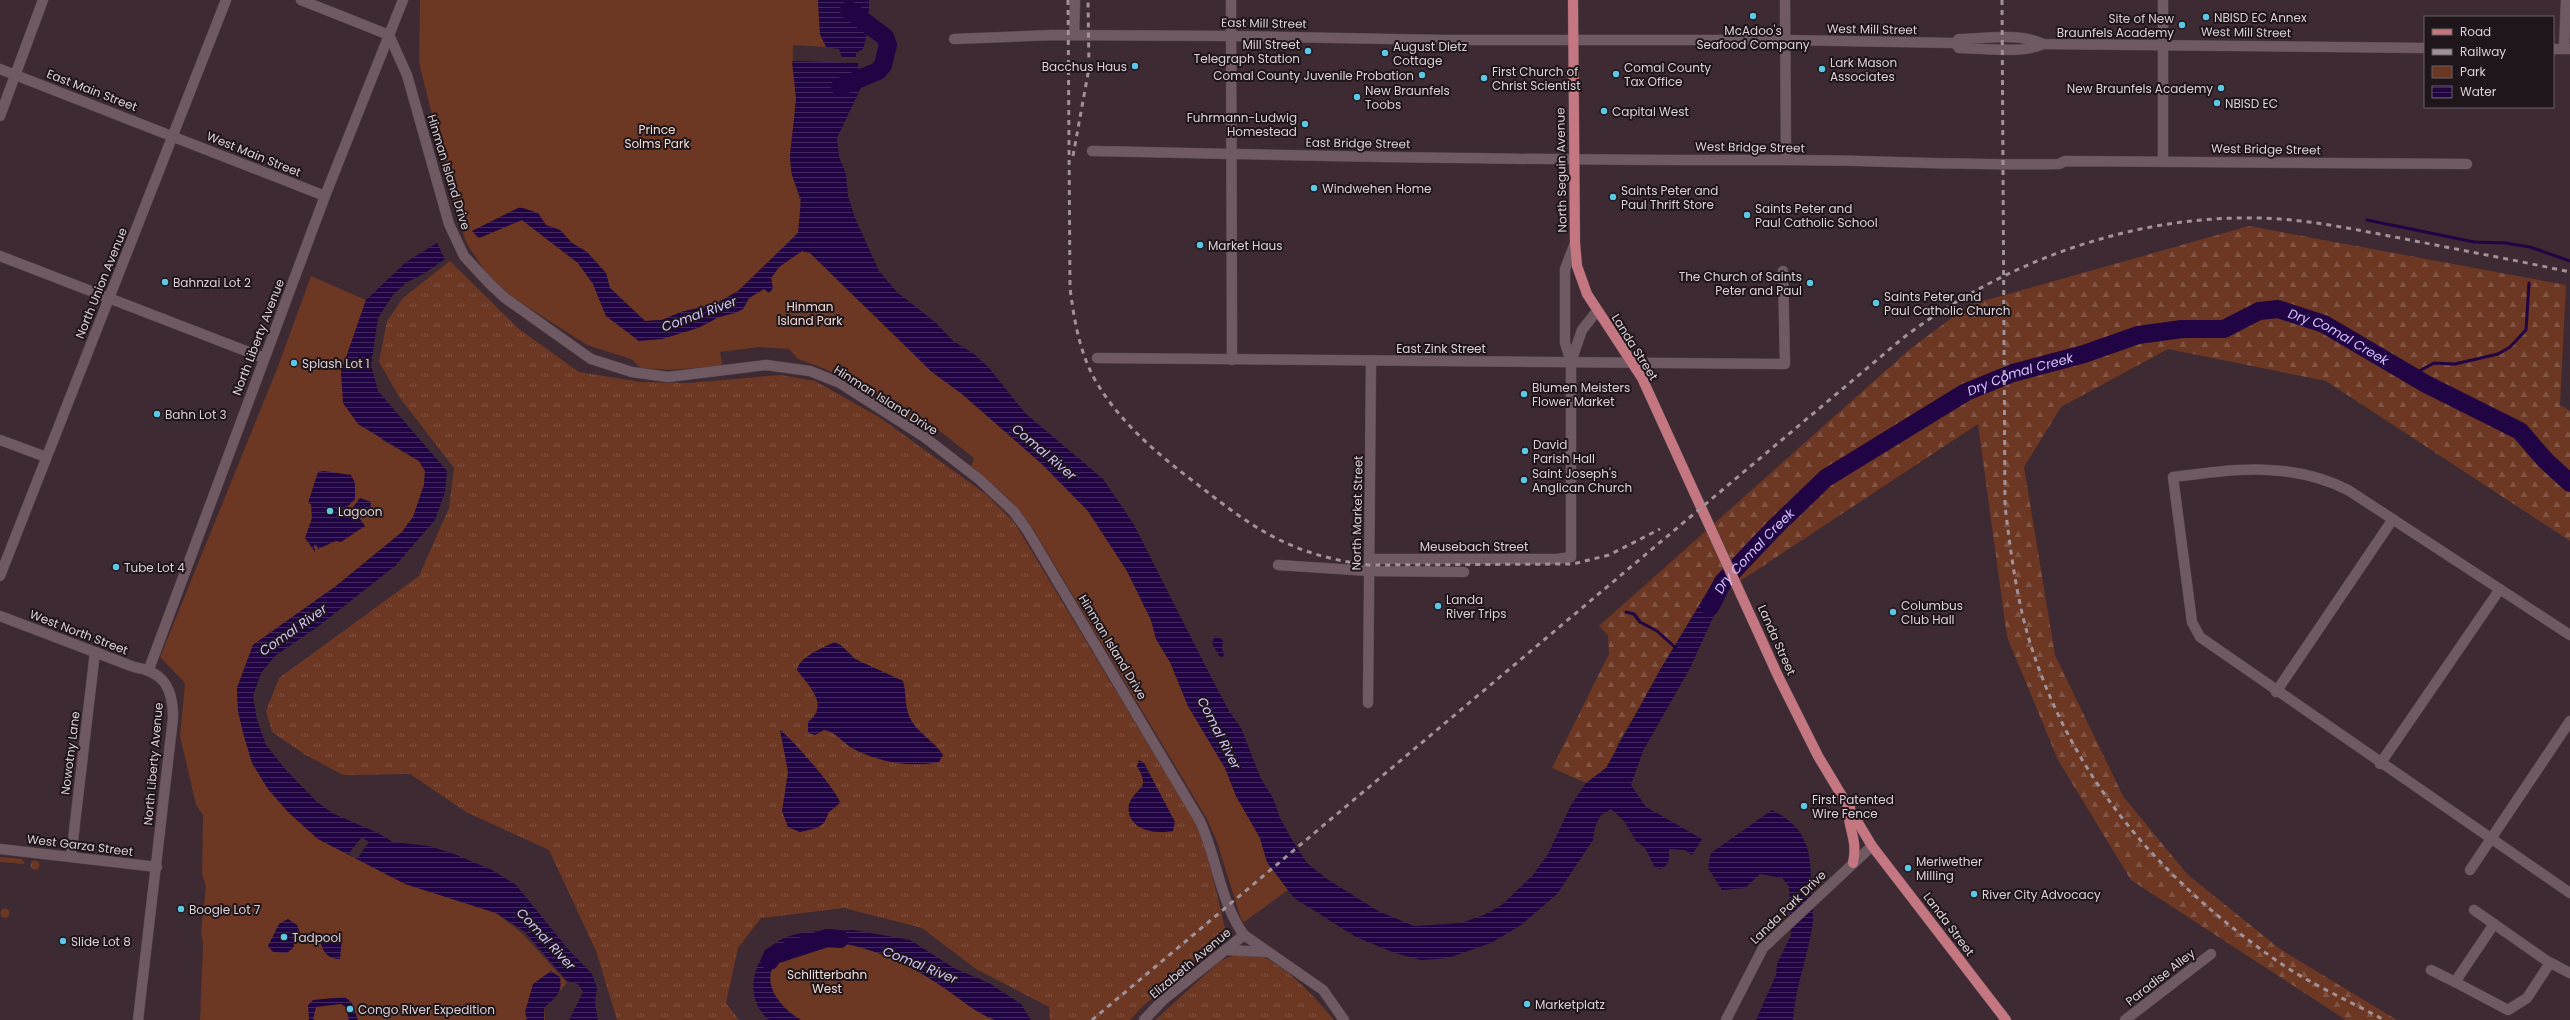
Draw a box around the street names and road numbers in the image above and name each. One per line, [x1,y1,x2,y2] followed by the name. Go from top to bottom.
[1221,14,1307,32] street label: East Mill Street
[1827,20,1917,38] street label: West Mill Street
[2201,23,2291,41] street label: West Mill Street
[44,65,140,115] street label: East Main Street
[1551,107,1571,233] street label: North Seguin Avenue
[423,112,475,232] street label: Hinman Island Drive
[204,127,304,181] street label: West Main Street
[1305,134,1411,152] street label: East Bridge Street
[1695,138,1805,156] street label: West Bridge Street
[2211,140,2321,158] street label: West Bridge Street
[71,225,131,341] street label: North Union Avenue
[228,276,288,398] street label: North Liberty Avenue
[1608,310,1662,384] street label: Landa Street
[1396,340,1486,357] street label: East Zink Street
[831,361,941,439] street label: Hinman Island Drive
[1347,455,1367,571] street label: North Market Street
[1420,538,1528,555] street label: Meusebach Street
[1075,591,1151,703] street label: Hinman Island Drive
[1754,602,1800,678] street label: Landa Street
[27,605,131,659] street label: West North Street
[139,702,167,826] street label: North Liberty Avenue
[56,710,84,796] street label: Nowotny Lane
[26,830,134,860] street label: West Garza Street
[1746,866,1830,948] street label: Landa Park Drive
[1919,889,1979,959] street label: Landa Street
[1146,924,1234,1002] street label: Elizabeth Avenue
[2122,944,2198,1009] street label: Paradise Alley

